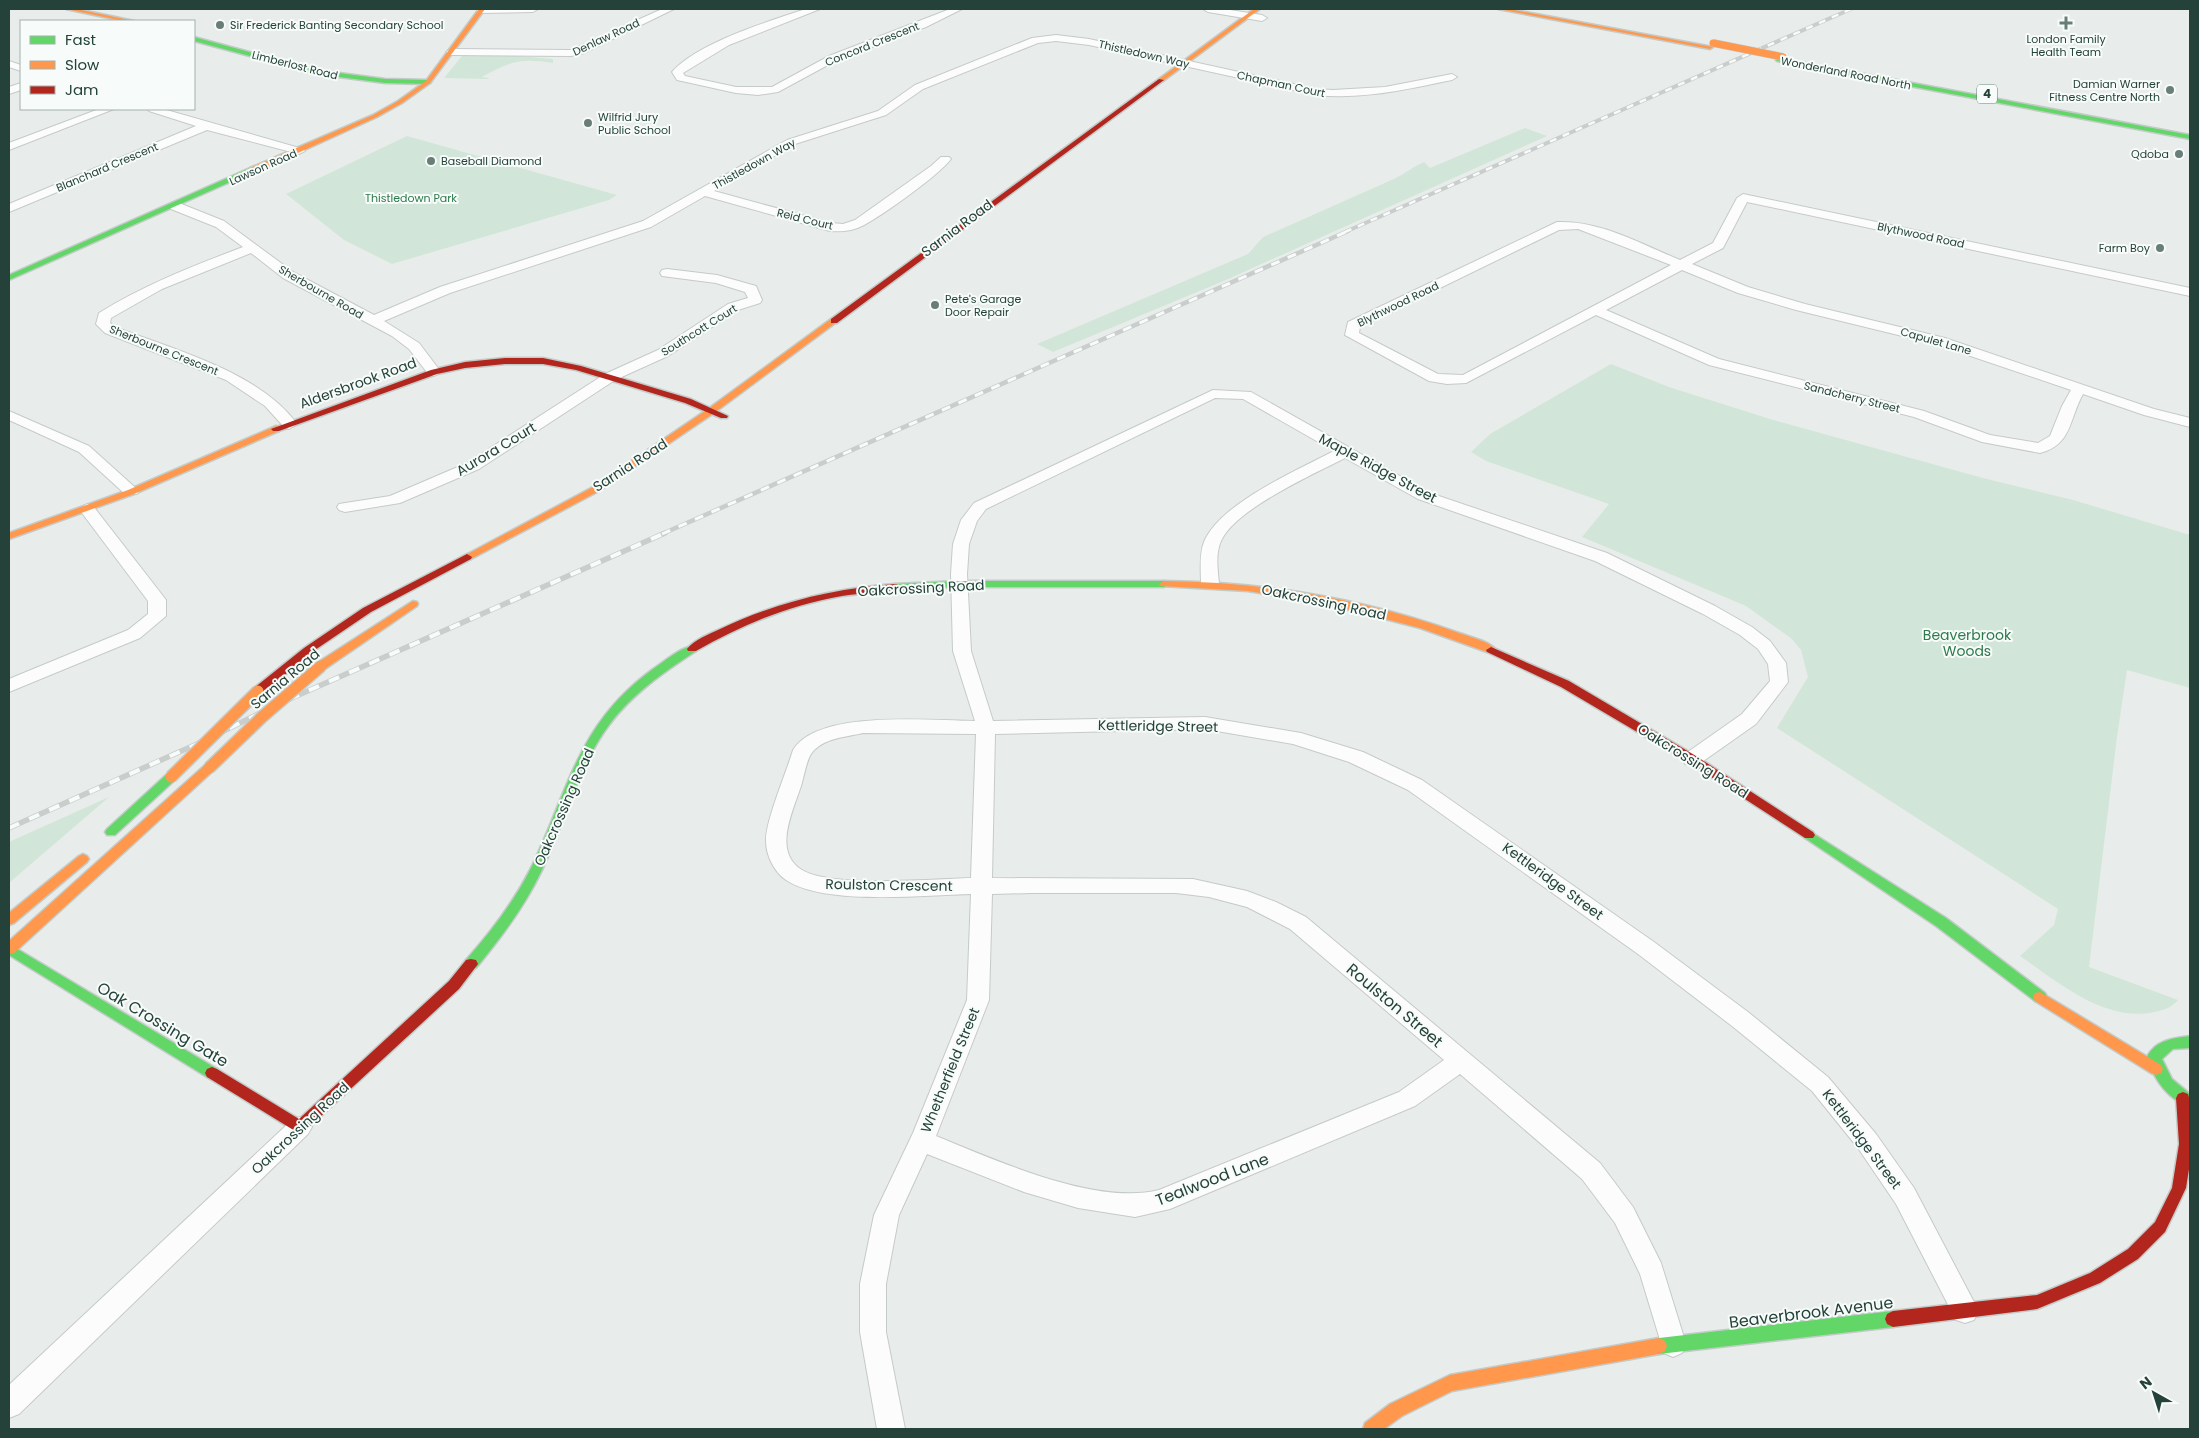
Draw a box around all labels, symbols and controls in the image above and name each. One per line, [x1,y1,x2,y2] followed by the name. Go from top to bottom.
[570,14,642,60] street label: Denlaw Road
[2059,16,2073,30] marker: London Family Health Team
[230,17,443,33] place label: Sir Frederick Banting Secondary School
[822,18,922,70] street label: Concord Crescent
[214,19,226,31] marker: Sir Frederick Banting Secondary School
[20,20,195,110] legend
[65,29,96,50] text: Fast
[2026,31,2106,60] place label: London Family Health Team
[1097,36,1192,72] street label: Thistledown Way
[250,47,340,83] street label: Limberlost Road
[1780,53,1912,93] street label: Wonderland Road North
[65,54,100,75] text: Slow
[1235,67,1327,101] street label: Chapman Court
[2049,76,2160,105] place label: Damian Warner Fitness Centre North
[65,79,99,100] text: Jam
[2164,84,2176,96] marker: Damian Warner Fitness Centre North
[1977,85,1997,104] road number: 4
[598,109,671,138] place label: Wilfrid Jury Public School
[582,117,594,129] marker: Wilfrid Jury Public School
[710,134,799,193] street label: Thistledown Way
[54,138,160,196] street label: Blanchard Crescent
[227,145,299,189] street label: Lawson Road
[2131,146,2169,162] place label: Qdoba
[2173,148,2185,160] marker: Qdoba
[441,153,542,169] place label: Baseball Diamond
[425,155,437,167] marker: Baseball Diamond
[365,190,457,206] park label: Thistledown Park
[917,194,997,262] street label: Sarnia Road
[775,204,835,234] street label: Reid Court
[1876,218,1966,252] street label: Blythwood Road
[2099,240,2151,256] place label: Farm Boy
[2154,242,2166,254] marker: Farm Boy
[276,261,366,323] street label: Sherbourne Road
[1355,277,1441,331] street label: Blythwood Road
[945,291,1021,320] place label: Pete's Garage Door Repair
[929,299,941,311] marker: Pete's Garage Door Repair
[658,300,740,360] street label: Southcott Court
[107,321,221,379] street label: Sherbourne Crescent
[1899,323,1973,359] street label: Capulet Lane
[297,352,419,414] street label: Aldersbrook Road
[1802,377,1902,417] street label: Sandcherry Street
[452,417,540,481] street label: Aurora Court
[1315,428,1441,508] street label: Maple Ridge Street
[589,433,671,497] street label: Sarnia Road
[857,575,985,601] street label: Oakcrossing Road
[1260,579,1388,625] street label: Oakcrossing Road
[1923,625,2012,661] park label: Beaverbrook Woods
[246,644,324,714] street label: Sarnia Road
[1098,715,1218,737] street label: Kettleridge Street
[1634,719,1752,803] street label: Oakcrossing Road
[529,745,599,869] street label: Oakcrossing Road
[1498,838,1608,924] street label: Kettleridge Street
[825,874,953,896] street label: Roulston Crescent
[1341,958,1448,1053] street label: Roulston Street
[93,976,233,1073] street label: Oak Crossing Gate
[916,1004,984,1136] street label: Whetherfield Street
[247,1077,353,1179] street label: Oakcrossing Road
[1818,1085,1906,1193] street label: Kettleridge Street
[1152,1147,1272,1212] street label: Tealwood Lane
[1728,1291,1895,1334] street label: Beaverbrook Avenue
[2129,1368,2179,1418] north arrow
[2135,1372,2156,1394] text: N

